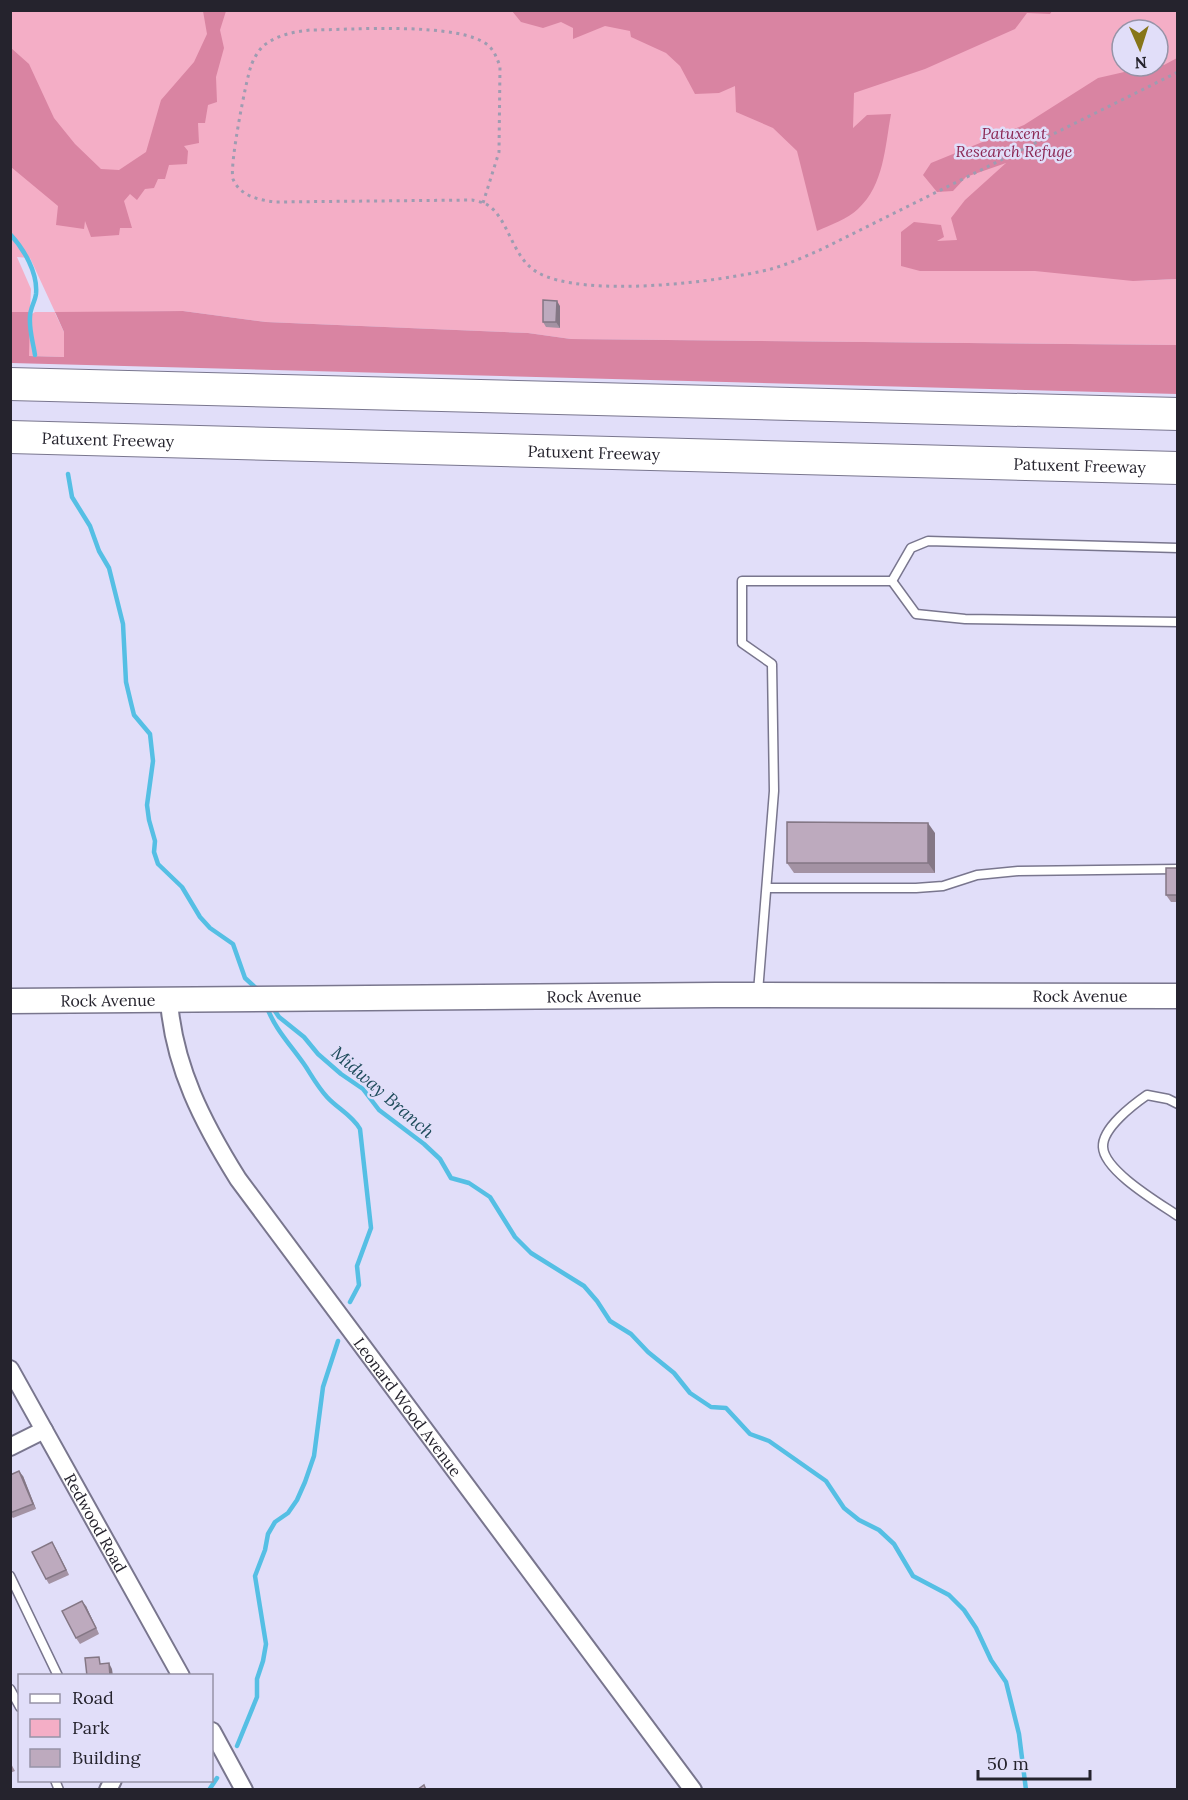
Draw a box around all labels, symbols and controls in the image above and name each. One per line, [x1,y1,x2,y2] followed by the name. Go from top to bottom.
[1110,18,1170,78] north arrow
[1134,53,1147,73] text: N
[956,123,1073,161] park label: Patuxent Research Refuge
[41,428,175,451] street label: Patuxent Freeway
[527,441,661,464] street label: Patuxent Freeway
[1013,454,1147,477] street label: Patuxent Freeway
[546,986,642,1006] street label: Rock Avenue
[1032,986,1128,1006] street label: Rock Avenue
[60,990,156,1011] street label: Rock Avenue
[327,1041,440,1144] water label: Midway Branch
[349,1334,466,1481] street label: Leonard Wood Avenue
[60,1470,131,1576] street label: Redwood Road
[18,1674,213,1782] legend
[72,1686,114,1709] text: Road
[72,1716,110,1739] text: Park
[978,1743,1090,1781] scale bar
[72,1746,142,1769] text: Building
[987,1752,1029,1775] text: 50 m

